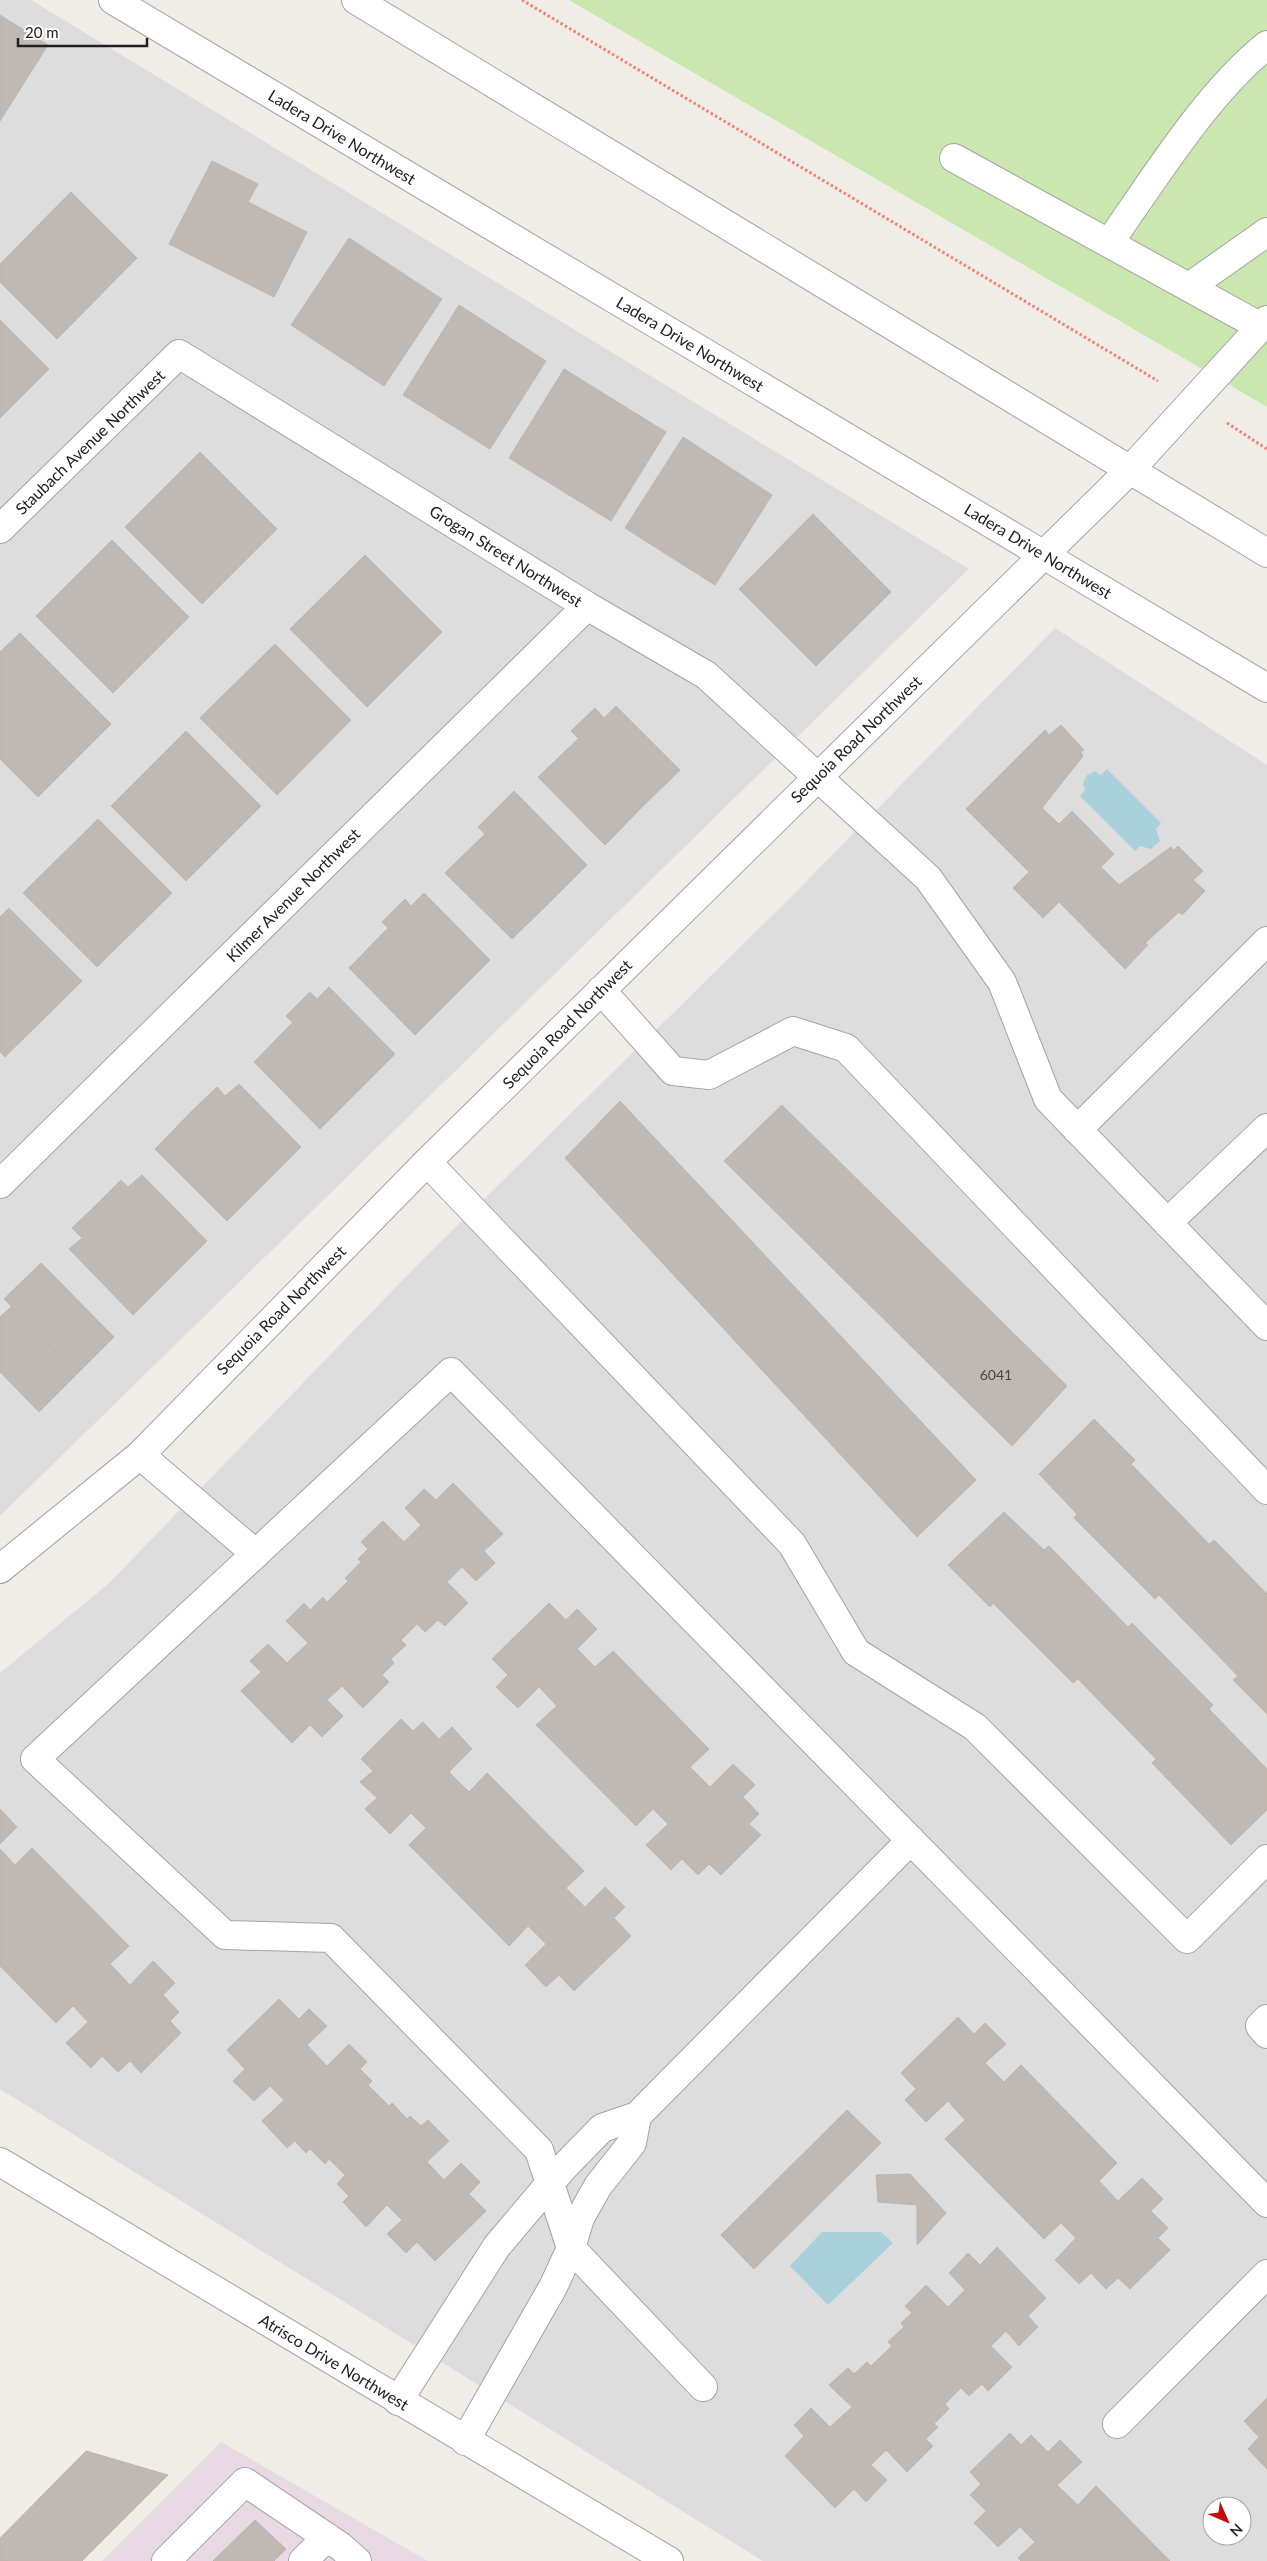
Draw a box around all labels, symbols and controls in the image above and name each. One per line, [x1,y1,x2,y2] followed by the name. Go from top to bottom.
[18,15,146,47] scale bar
[25,23,59,41] text: 20 m
[265,85,420,188] street label: Ladera Drive Northwest
[613,292,768,395] street label: Ladera Drive Northwest
[11,365,168,518] street label: Staubach Avenue Northwest
[961,499,1116,602] street label: Ladera Drive Northwest
[426,501,586,611] street label: Grogan Street Northwest
[786,671,925,806] street label: Sequoia Road Northwest
[222,824,364,965] street label: Kilmer Avenue Northwest
[498,955,635,1092] street label: Sequoia Road Northwest
[212,1241,349,1378] street label: Sequoia Road Northwest
[980,1366,1012,1383] house number: 6041
[256,2309,413,2414] street label: Atrisco Drive Northwest
[1202,2496,1252,2546] north arrow
[1227,2521,1246,2540] text: N

